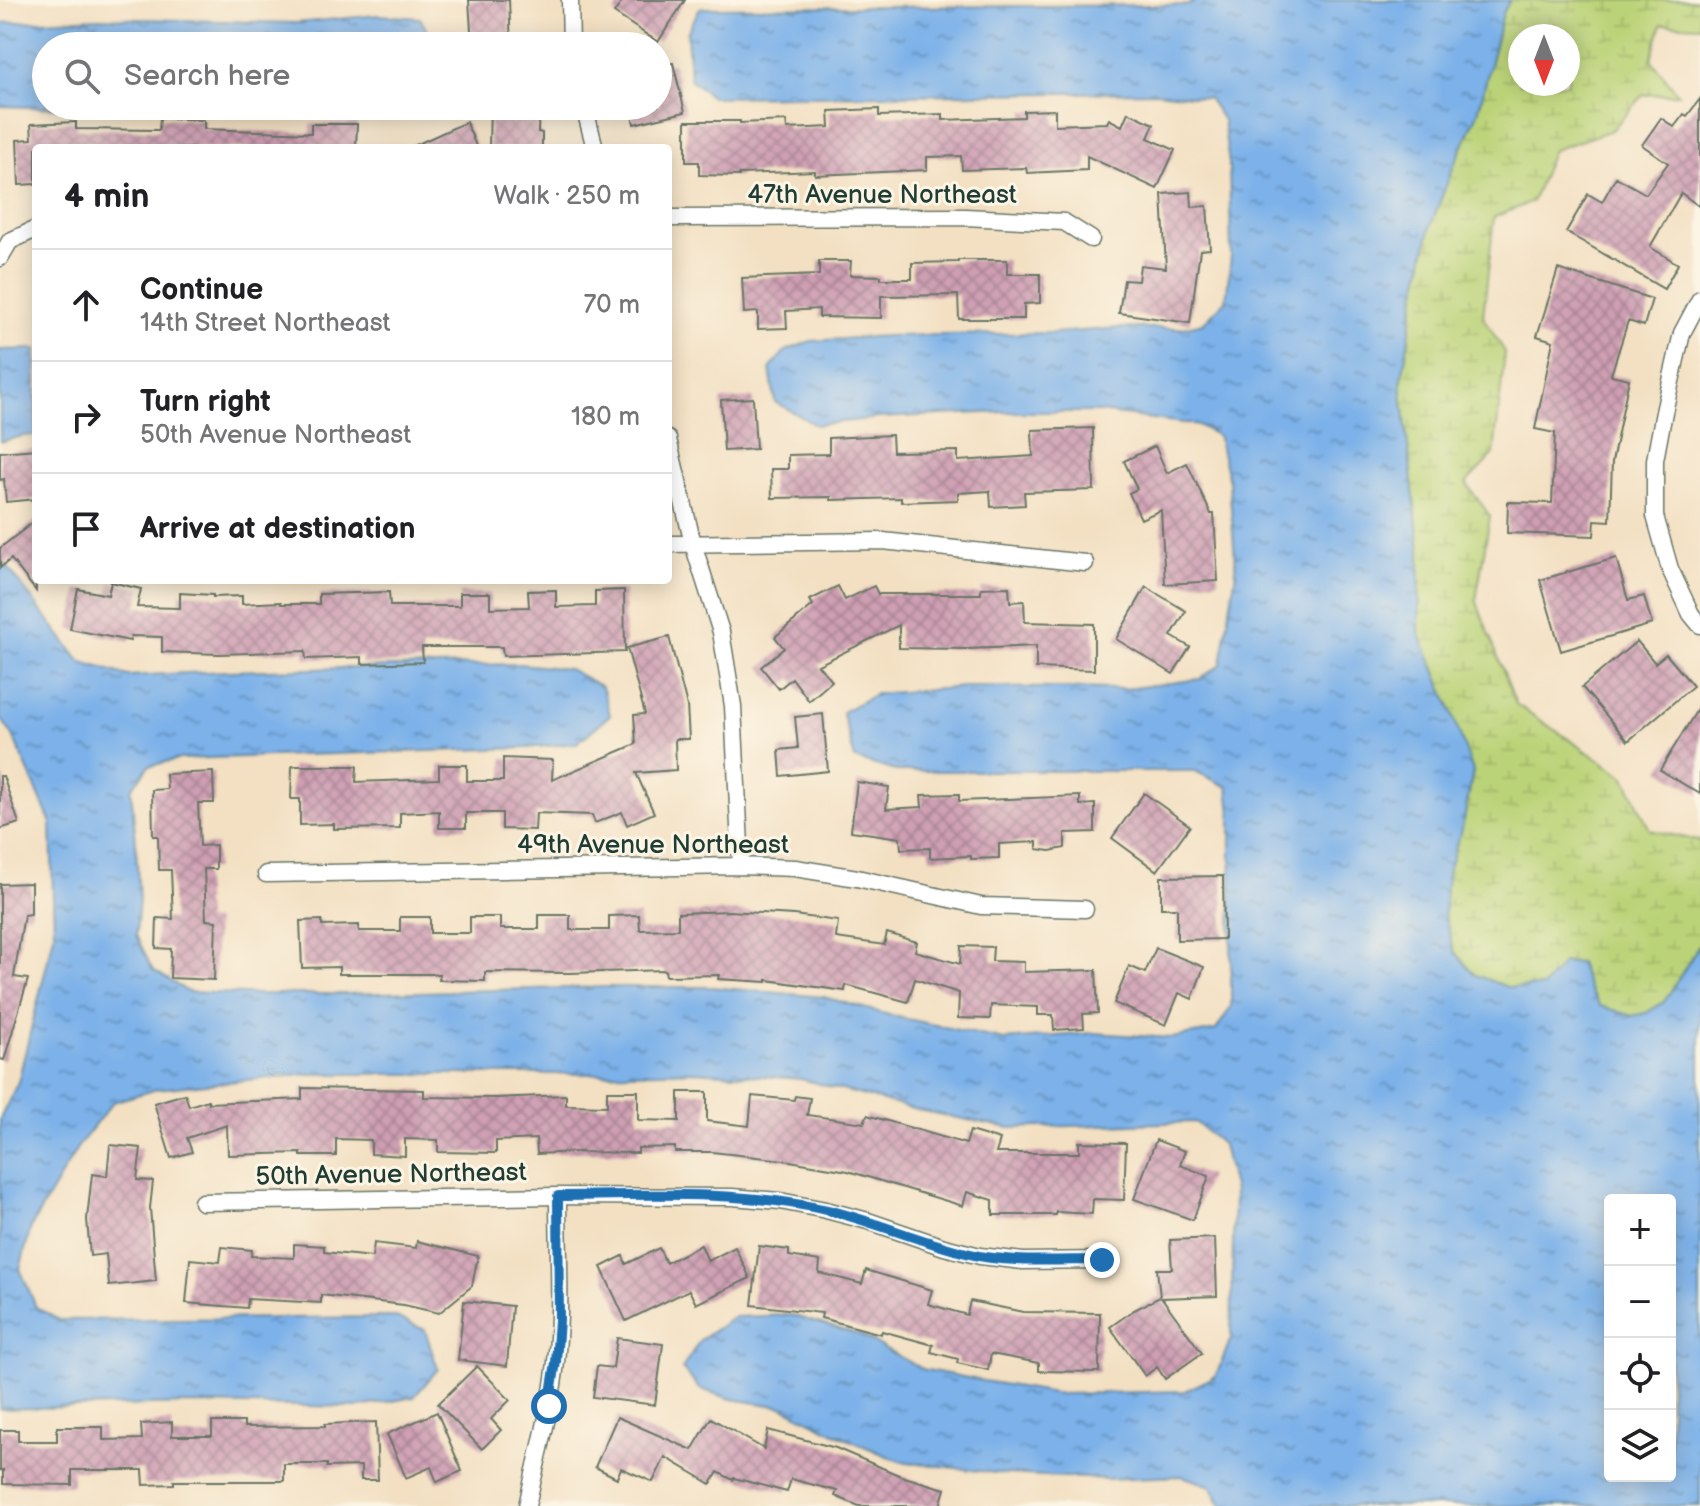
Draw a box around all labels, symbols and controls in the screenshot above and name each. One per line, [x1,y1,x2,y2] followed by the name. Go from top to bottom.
[1508,24,1580,96] north arrow
[32,32,672,120] search box
[60,54,104,98] icon: search
[124,58,290,94] text: Search here
[64,176,150,217] text: 4 min
[747,180,1017,211] street label: 47th Avenue Northeast
[494,181,640,212] text: Walk · 250 m
[140,272,263,308] text: Continue
[64,283,108,327] icon: ahead
[583,290,640,321] text: 70 m
[140,308,391,339] text: 14th Street Northeast
[140,384,271,420] text: Turn right
[64,395,108,439] icon: right
[571,402,640,433] text: 180 m
[140,420,411,451] text: 50th Avenue Northeast
[64,507,108,551] icon: arrive
[140,511,416,547] text: Arrive at destination
[517,830,789,861] street label: 49th Avenue Northeast
[255,1157,527,1193] street label: 50th Avenue Northeast
[1604,1194,1676,1482] map controls
[1604,1194,1676,1266] button: +
[1084,1242,1120,1278] route end
[1604,1266,1676,1338] button: −
[1604,1338,1676,1410] button: locate
[531,1388,567,1424] route start
[1604,1410,1676,1482] button: layers

